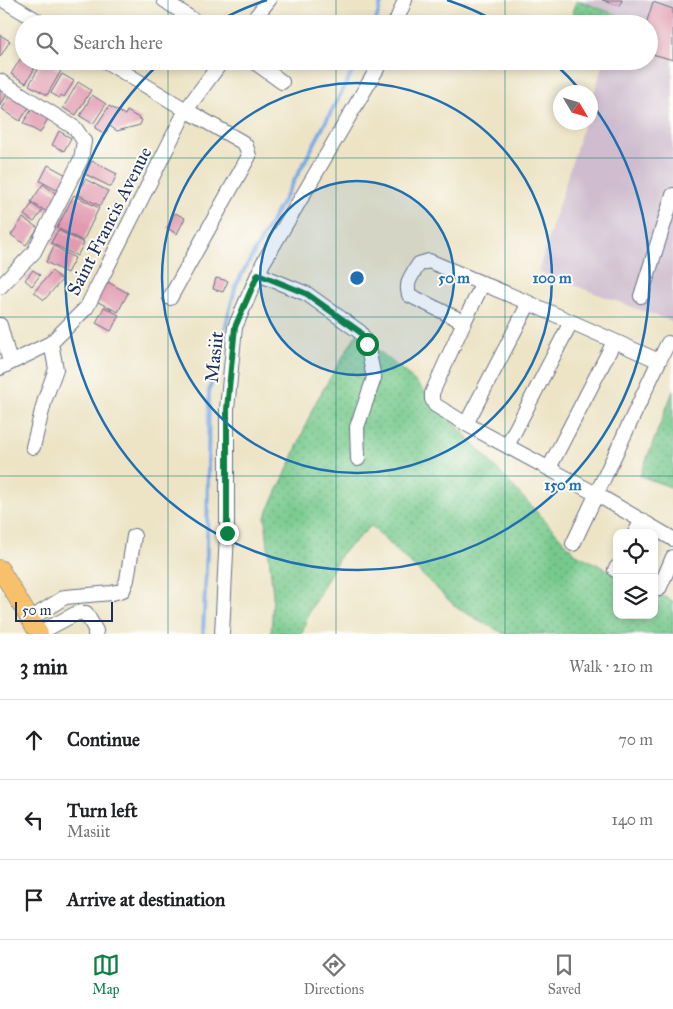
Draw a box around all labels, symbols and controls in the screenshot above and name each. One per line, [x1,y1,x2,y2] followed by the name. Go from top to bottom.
[15,15,658,70] search box
[33,29,61,57] icon: search
[73,31,163,54] text: Search here
[553,85,598,130] north arrow
[62,143,156,299] street label: Saint Francis Avenue
[348,269,366,287] centre of rings
[438,269,470,287] text: 50 m
[532,269,572,287] text: 100 m
[200,330,228,384] street label: Masiit
[356,333,379,356] route start
[544,476,582,494] text: 150 m
[216,522,239,545] route end
[613,529,658,619] map controls
[613,529,658,574] button: locate
[613,574,658,619] button: layers
[15,599,112,622] scale bar
[22,602,51,619] text: 50 m
[20,654,68,680] text: 3 min
[569,657,653,676] text: Walk · 210 m
[20,726,48,754] icon: ahead
[67,728,140,751] text: Continue
[618,730,653,749] text: 70 m
[67,799,137,822] text: Turn left
[20,806,48,834] icon: left
[612,810,653,829] text: 140 m
[67,822,110,841] text: Masiit
[20,886,48,914] icon: arrive
[67,888,225,911] text: Arrive at destination
[92,951,120,998] tab: Map
[304,951,364,998] tab: Directions
[548,951,581,998] tab: Saved

